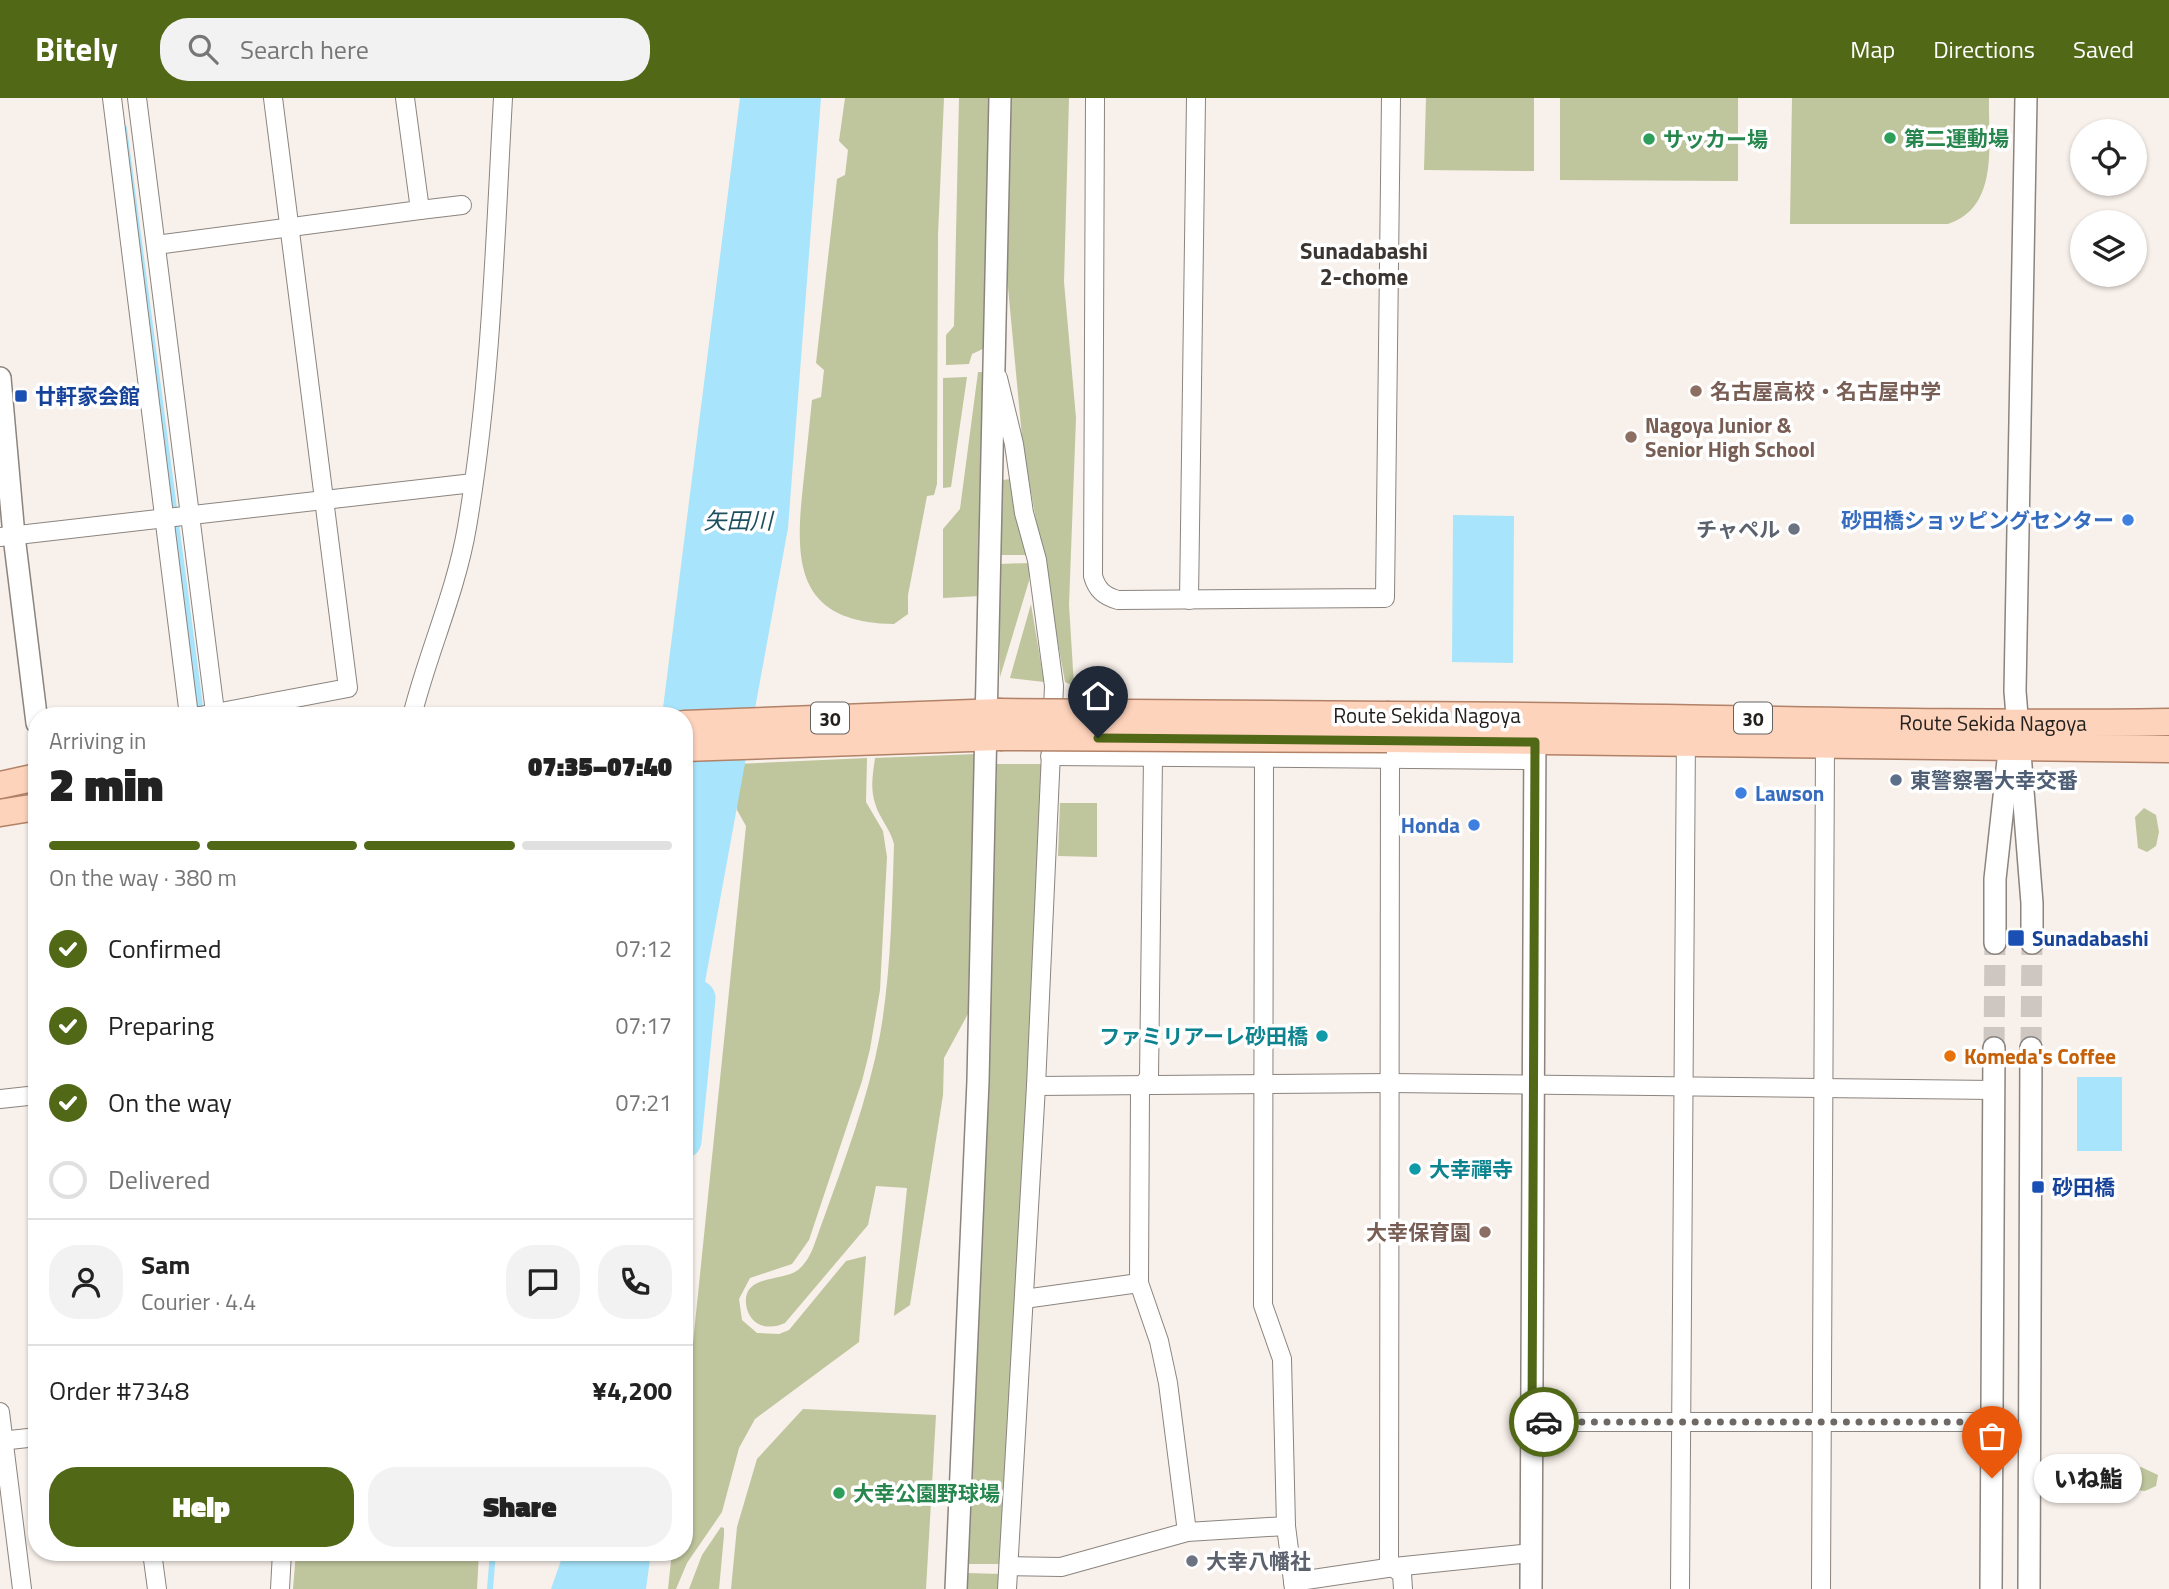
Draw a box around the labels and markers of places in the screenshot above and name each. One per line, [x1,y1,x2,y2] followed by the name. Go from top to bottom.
[1904,122,2009,154] place label: 第二運動場
[1663,123,1768,155] place label: サッカー場
[1882,130,1898,146] marker: 第二運動場
[1641,131,1657,147] marker: サッカー場
[1710,375,1941,407] place label: 名古屋高校・名古屋中学
[35,380,140,412] place label: 廿軒家会館
[1688,383,1704,399] marker: 名古屋高校・名古屋中学
[13,388,29,404] marker: 廿軒家会館
[1645,409,1815,465] place label: Nagoya Junior & Senior High School
[1623,429,1639,445] marker: Nagoya Junior & Senior High School
[1841,504,2114,536] place label: 砂田橋ショッピングセンター
[2120,512,2136,528] marker: 砂田橋ショッピングセンター
[1696,513,1780,545] place label: チャペル
[1786,521,1802,537] marker: チャペル
[1068,666,1128,738] pin
[1910,764,2078,796] place label: 東警察署大幸交番
[1888,772,1904,788] marker: 東警察署大幸交番
[1755,777,1824,809] place label: Lawson
[1733,785,1749,801] marker: Lawson
[1401,809,1460,841] place label: Honda
[1466,817,1482,833] marker: Honda
[2032,922,2149,954] place label: Sunadabashi
[2006,928,2026,948] marker: Sunadabashi
[1099,1020,1308,1052] place label: ファミリアーレ砂田橋
[1314,1028,1330,1044] marker: ファミリアーレ砂田橋
[1964,1040,2116,1072] place label: Komeda's Coffee
[1942,1048,1958,1064] marker: Komeda's Coffee
[1429,1153,1513,1185] place label: 大幸禪寺
[1407,1161,1423,1177] marker: 大幸禪寺
[2052,1171,2115,1203] place label: 砂田橋
[2030,1179,2046,1195] marker: 砂田橋
[1366,1216,1471,1248] place label: 大幸保育園
[1477,1224,1493,1240] marker: 大幸保育園
[1962,1406,2022,1478] pin
[2034,1454,2142,1502] callout: いね鮨
[853,1477,1000,1509] place label: 大幸公園野球場
[831,1485,847,1501] marker: 大幸公園野球場
[1206,1545,1311,1577] place label: 大幸八幡社
[1184,1553,1200,1569] marker: 大幸八幡社

